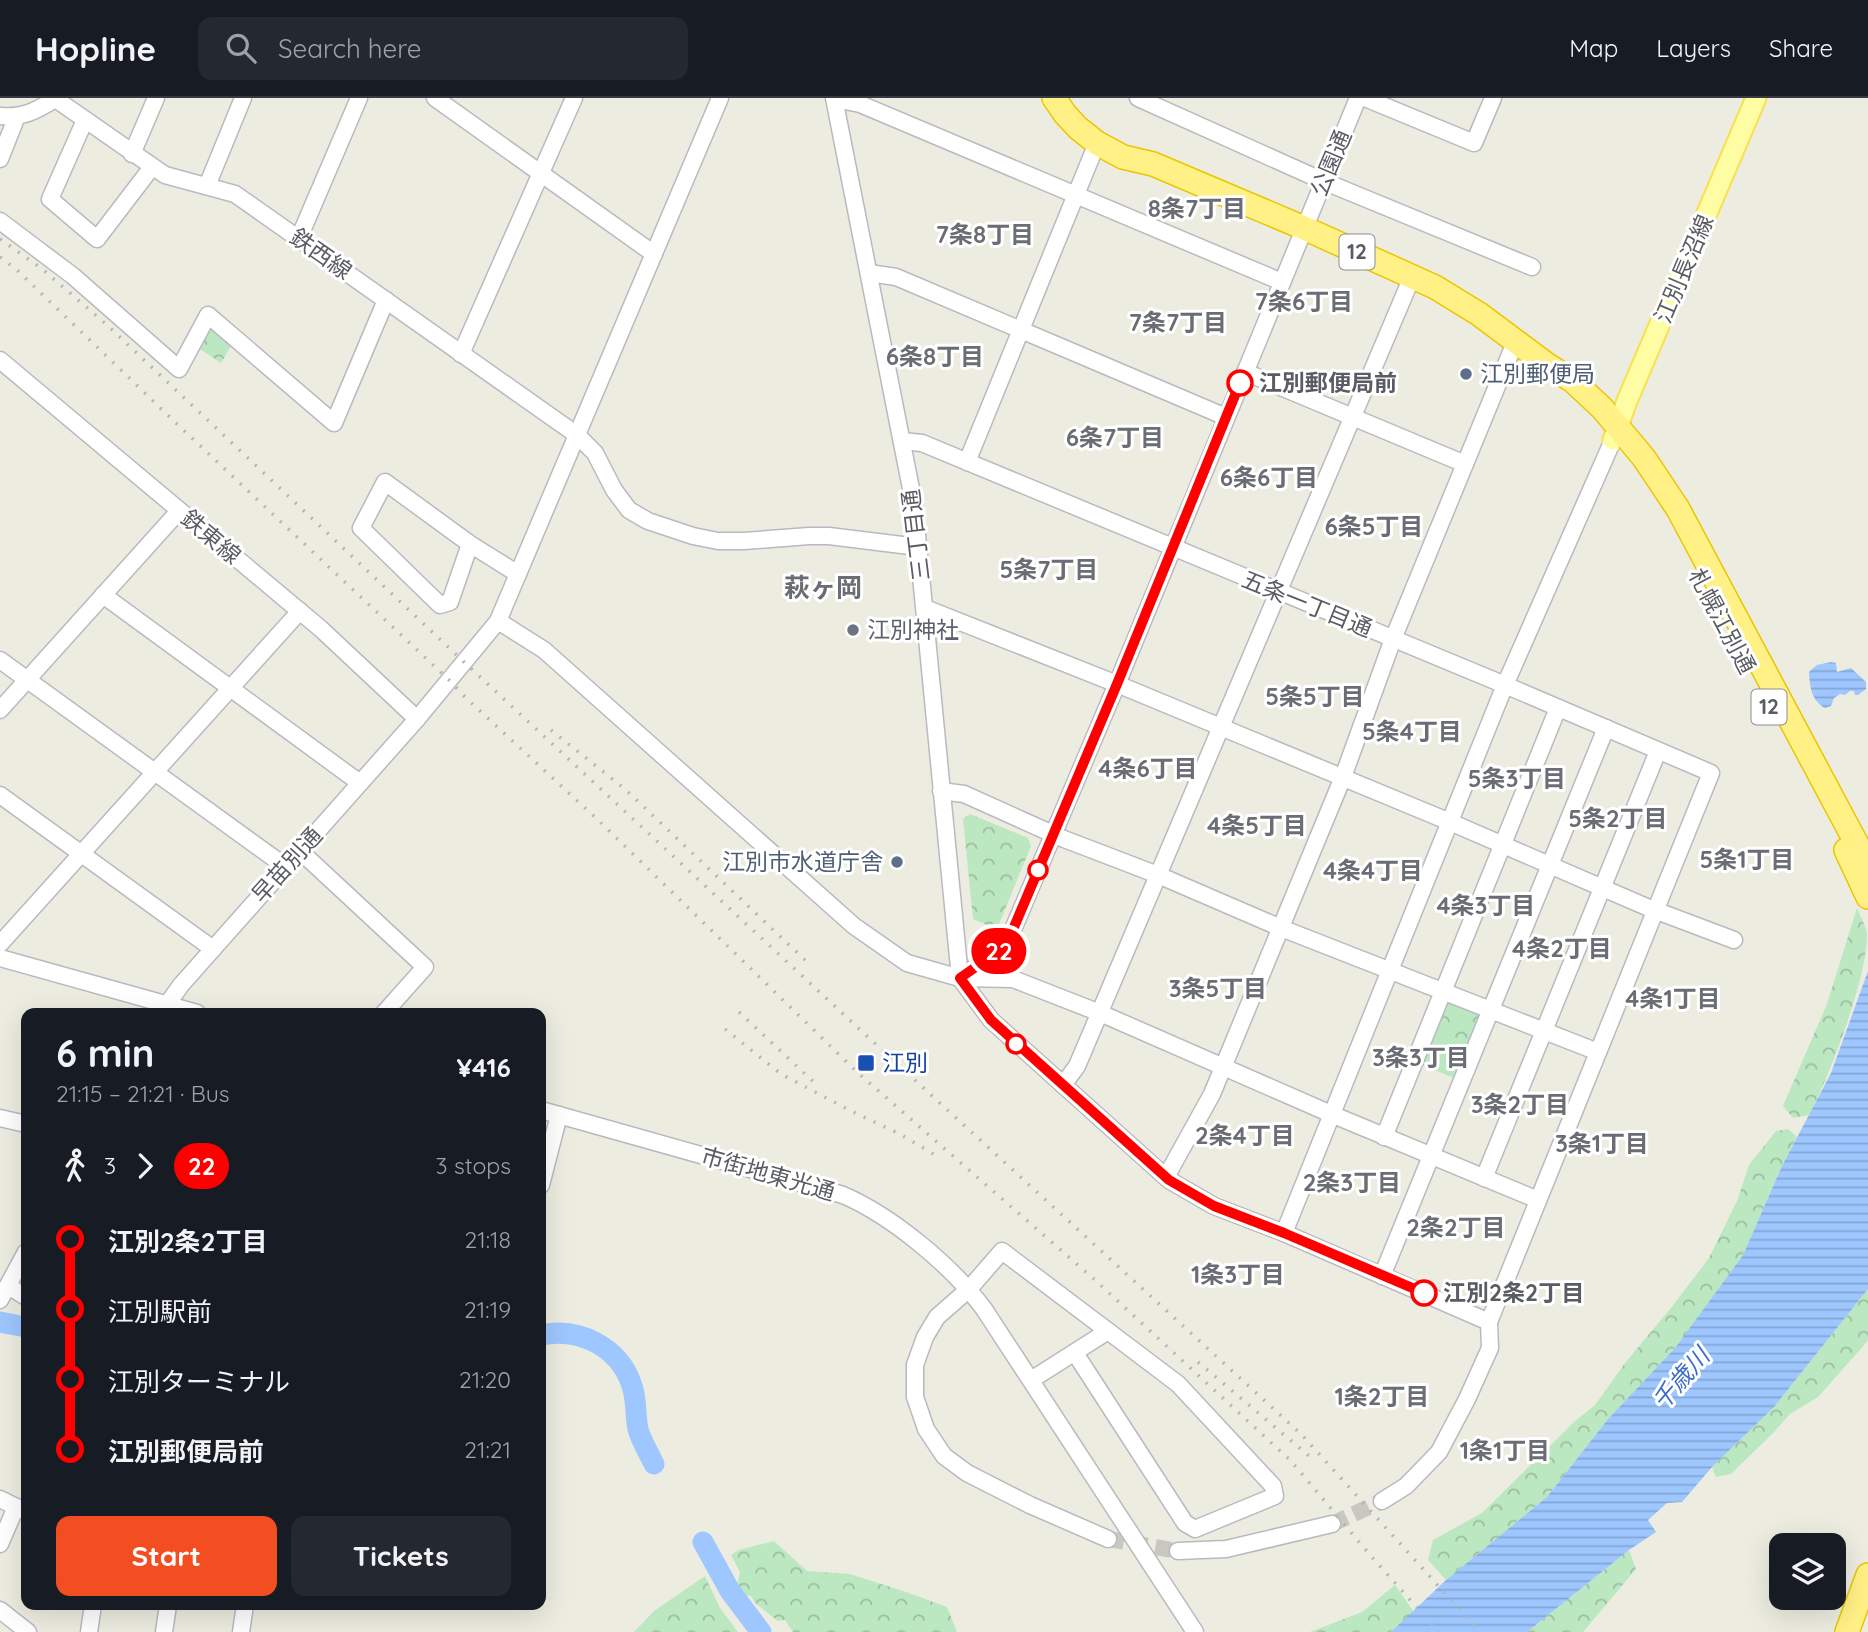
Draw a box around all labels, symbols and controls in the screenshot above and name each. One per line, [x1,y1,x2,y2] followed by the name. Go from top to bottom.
[198,17,688,80] search box
[35,28,156,69] text: Hopline
[222,29,260,67] icon: search
[278,32,421,65] text: Search here
[1569,33,1618,63] text: Map
[1656,33,1731,63] text: Layers
[1769,33,1833,63] text: Share
[1304,125,1357,200] street label: 公園通
[1148,193,1246,223] district label: 8条7丁目
[1648,210,1719,327] street label: 江別長沼線
[936,219,1034,249] district label: 7条8丁目
[285,222,358,285] street label: 鉄西線
[1340,234,1374,270] road number: 12
[1255,286,1353,316] district label: 7条6丁目
[1129,307,1227,337] district label: 7条7丁目
[886,341,984,371] district label: 6条8丁目
[1480,359,1595,388] place label: 江別郵便局
[1458,366,1474,382] marker: 江別郵便局
[1259,368,1397,397] place label: 江別郵便局前
[1227,370,1253,396] marker: 江別郵便局前
[1066,422,1164,452] district label: 6条7丁目
[1220,462,1318,492] district label: 6条6丁目
[896,488,936,582] street label: 三丁目通
[176,503,247,570] street label: 鉄東線
[1324,511,1424,541] district label: 6条5丁目
[1000,554,1099,584] district label: 5条7丁目
[1683,563,1762,678] street label: 札幌江別通
[1238,564,1377,643] street label: 五条一丁目通
[784,571,862,604] district label: 萩ヶ岡
[867,615,959,644] place label: 江別神社
[845,622,861,638] marker: 江別神社
[1265,681,1365,711] district label: 5条5丁目
[1752,690,1786,724] road number: 12
[1362,716,1462,746] district label: 5条4丁目
[1098,753,1198,783] district label: 4条6丁目
[1468,763,1566,793] district label: 5条3丁目
[1568,803,1668,833] district label: 5条2丁目
[1207,810,1307,840] district label: 4条5丁目
[245,821,328,909] street label: 早苗別通
[1699,844,1795,874] district label: 5条1丁目
[722,847,883,876] place label: 江別市水道庁舎
[889,854,905,870] marker: 江別市水道庁舎
[1323,855,1423,885] district label: 4条4丁目
[1028,860,1048,880] unlabelled marker
[1437,890,1536,920] district label: 4条3丁目
[968,928,1030,974] line badge: 22
[1512,933,1612,963] district label: 4条2丁目
[985,936,1013,966] text: 22
[1169,973,1267,1003] district label: 3条5丁目
[1625,983,1721,1013] district label: 4条1丁目
[56,1029,154,1077] text: 6 min
[1006,1034,1026,1054] unlabelled marker
[1372,1042,1470,1072] district label: 3条3丁目
[882,1048,928,1077] place label: 江別
[457,1051,511,1084] text: ¥416
[856,1053,876,1073] marker: 江別
[56,1079,230,1108] text: 21:15 – 21:21 · Bus
[1471,1089,1569,1119] district label: 3条2丁目
[1195,1120,1295,1150] district label: 2条4丁目
[1555,1128,1649,1158] district label: 3条1丁目
[698,1141,838,1206] street label: 市街地東光通
[56,1147,94,1185] icon: walk
[126,1147,164,1185] icon: forward
[104,1151,116,1180] text: 3
[188,1151,215,1181] text: 22
[436,1151,511,1180] text: 3 stops
[1303,1167,1401,1197] district label: 2条3丁目
[1406,1212,1506,1242] district label: 2条2丁目
[108,1225,268,1258] text: 江別2条2丁目
[465,1225,511,1254] text: 21:18
[1191,1259,1285,1289] district label: 1条3丁目
[1443,1278,1584,1307] place label: 江別2条2丁目
[1411,1280,1437,1306] marker: 江別2条2丁目
[108,1295,212,1328] text: 江別駅前
[464,1295,511,1324] text: 21:19
[1645,1339,1717,1415] water label: 千歳川
[108,1365,290,1398] text: 江別ターミナル
[459,1365,511,1394] text: 21:20
[1335,1381,1430,1411] district label: 1条2丁目
[108,1435,264,1468] text: 江別郵便局前
[464,1435,511,1464] text: 21:21
[1460,1435,1550,1465] district label: 1条1丁目
[56,1516,277,1596] button: Start
[291,1516,511,1596] button: Tickets
[1769,1533,1846,1610] map controls
[1769,1533,1846,1610] button: layers

